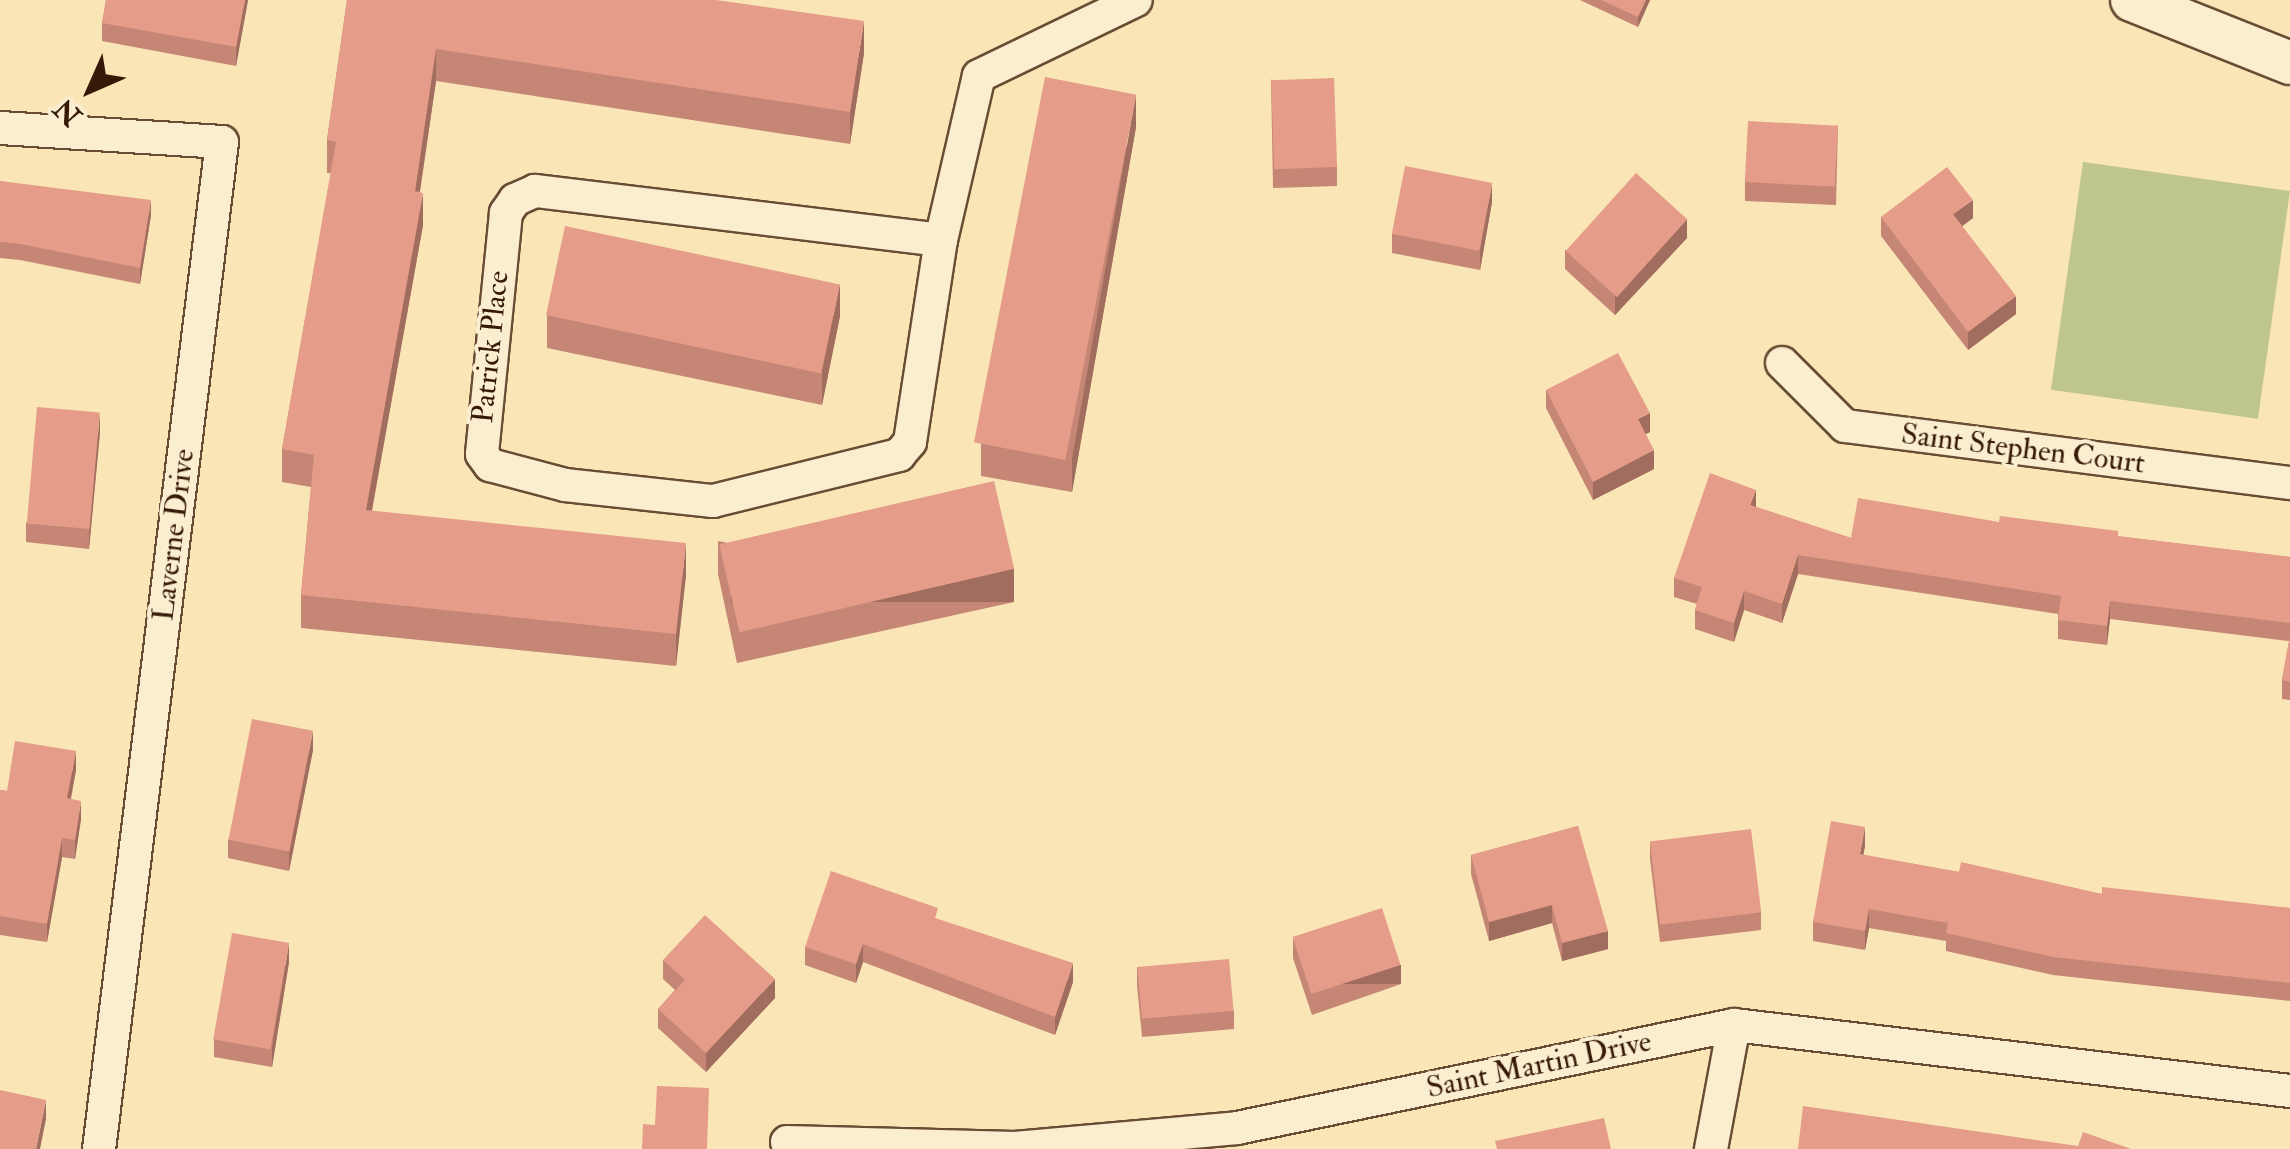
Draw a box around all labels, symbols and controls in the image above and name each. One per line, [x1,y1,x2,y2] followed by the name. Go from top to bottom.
[40,40,140,140] north arrow
[47,90,90,133] text: N
[465,269,517,425] street label: Patrick Place
[1899,416,2147,482] street label: Saint Stephen Court
[146,447,202,623] street label: Laverne Drive
[1423,1024,1655,1106] street label: Saint Martin Drive

